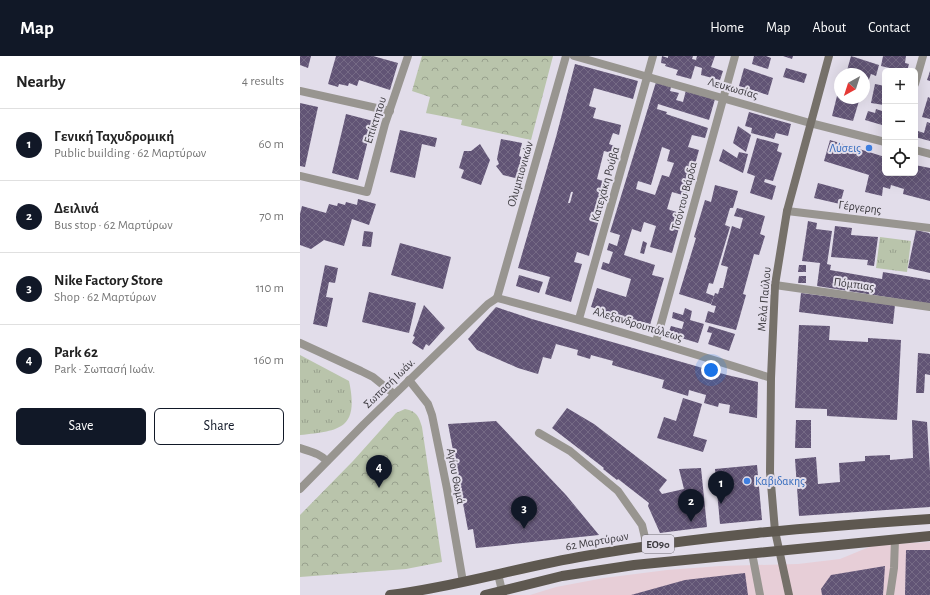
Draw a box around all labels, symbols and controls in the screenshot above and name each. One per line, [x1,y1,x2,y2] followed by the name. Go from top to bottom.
[20,19,54,38] text: Map
[710,21,744,35] text: Home
[766,21,790,35] text: Map
[812,21,846,35] text: About
[868,21,910,35] text: Contact
[834,68,870,104] north arrow
[882,68,918,176] map controls
[882,68,918,104] button: +
[16,73,66,90] text: Nearby
[242,75,284,88] text: 4 results
[706,75,760,102] street label: Λευκωσίας
[362,95,388,145] street label: Επίκτητου
[882,104,918,140] button: −
[54,129,174,144] text: Γενική Ταχυδρομική
[27,138,31,151] text: 1
[258,138,284,151] text: 60 m
[505,140,535,208] street label: Ολυμπιονικών
[882,140,918,176] button: locate
[829,142,861,155] place label: Λύσεις
[864,143,874,153] marker: Λύσεις
[589,145,621,223] street label: Κατεχάκη Ρούβα
[54,147,206,160] text: Public building · 62 Μαρτύρων
[669,160,699,232] street label: Τσόντου Βάρδα
[838,198,883,217] street label: Γέργερης
[54,201,99,216] text: Δειλινά
[26,210,32,223] text: 2
[259,210,284,223] text: 70 m
[54,219,173,232] text: Bus stop · 62 Μαρτύρων
[755,266,773,332] street label: Μελά Παύλου
[54,273,163,288] text: Nike Factory Store
[833,275,875,294] street label: Πόμπιας
[26,282,32,295] text: 3
[256,282,284,295] text: 110 m
[54,291,156,304] text: Shop · 62 Μαρτύρων
[592,305,684,344] street label: Αλεξανδρουπόλεως
[54,345,98,360] text: Park 62
[26,354,32,367] text: 4
[254,354,284,367] text: 160 m
[361,356,417,410] street label: Σωπασή Ιωάν.
[701,360,721,380] your location
[54,363,155,376] text: Park · Σωπασή Ιωάν.
[16,408,146,445] button: Save
[154,408,284,445] button: Share
[445,447,467,505] street label: Αγίου Θωμά
[366,455,392,488] pin: 4
[708,471,734,504] pin: 1
[755,475,805,488] place label: Καβιδακης
[742,476,752,486] marker: Καβιδακης
[678,489,704,522] pin: 2
[511,496,537,529] pin: 3
[565,530,629,552] street label: 62 Μαρτύρων
[642,535,674,553] road number: ΕΟ90

